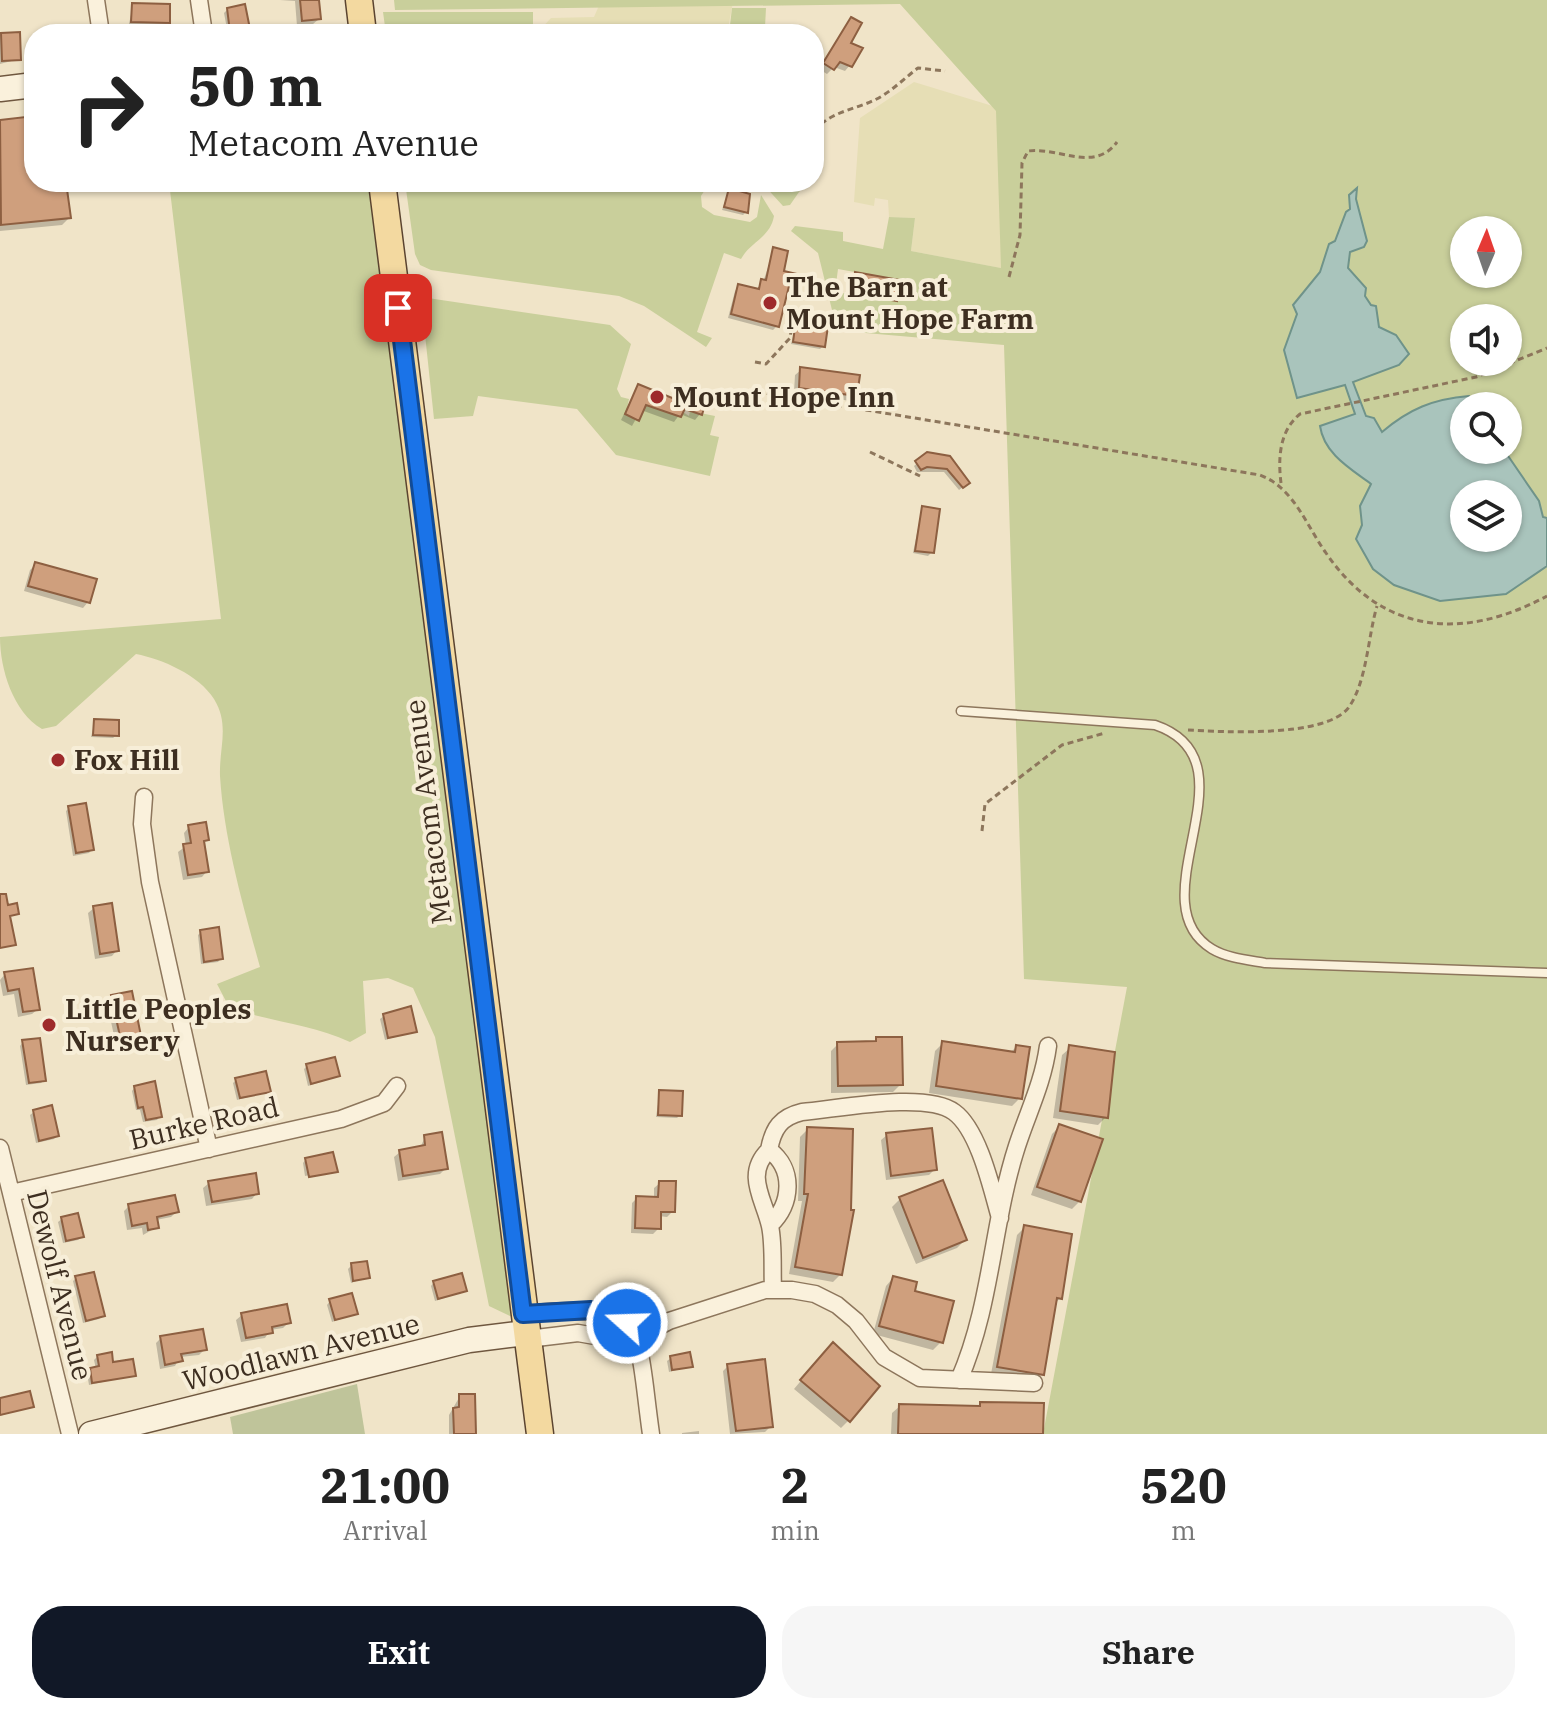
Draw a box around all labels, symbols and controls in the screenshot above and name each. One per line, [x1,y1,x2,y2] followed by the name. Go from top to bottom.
[188,49,323,121] text: 50 m
[56,56,160,160] icon: right
[188,119,479,166] text: Metacom Avenue
[1450,216,1522,288] north arrow
[1450,216,1522,552] map controls
[786,268,1034,337] place label: The Barn at Mount Hope Farm
[364,274,432,342] pin
[376,286,420,330] icon: arrive
[761,294,779,312] marker: The Barn at Mount Hope Farm
[1450,304,1522,376] button: sound
[673,378,895,415] place label: Mount Hope Inn
[648,388,666,406] marker: Mount Hope Inn
[1450,392,1522,464] button: search
[1450,480,1522,552] button: layers
[395,698,460,927] street label: Metacom Avenue
[74,741,180,778] place label: Fox Hill
[49,751,67,769] marker: Fox Hill
[65,990,252,1059] place label: Little Peoples Nursery
[40,1016,58,1034] marker: Little Peoples Nursery
[125,1087,282,1158] street label: Burke Road
[19,1186,102,1384] street label: Dewolf Avenue
[585,1281,669,1365] position arrow
[178,1304,423,1399] street label: Woodlawn Avenue
[320,1454,450,1516] text: 21:00
[781,1454,810,1516] text: 2
[1140,1454,1227,1516] text: 520
[343,1513,427,1547] text: Arrival
[770,1513,820,1547] text: min
[1171,1513,1196,1547] text: m
[32,1606,766,1698] button: Exit
[782,1606,1515,1698] button: Share

